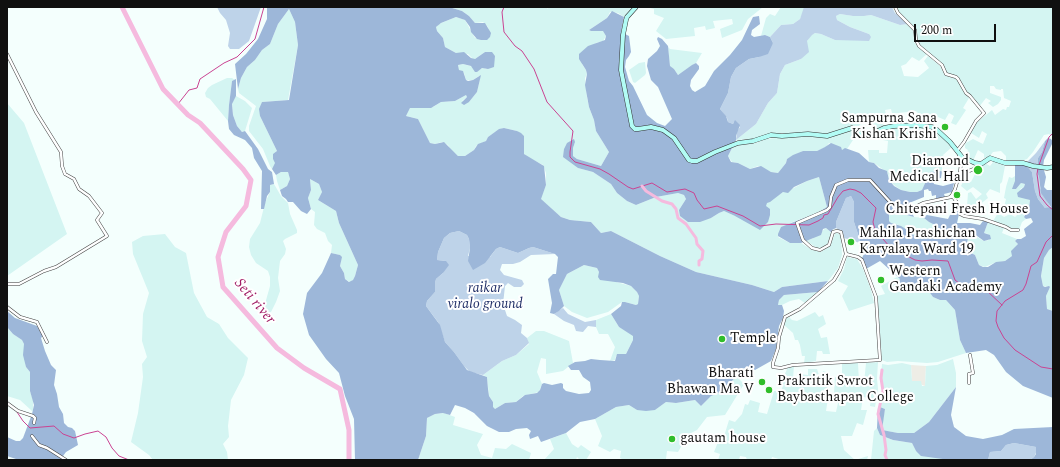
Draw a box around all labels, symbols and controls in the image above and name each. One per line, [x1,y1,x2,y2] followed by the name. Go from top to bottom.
[916,16,998,42] scale bar
[921,21,952,40] text: 200 m
[841,111,937,144] place label: Sampurna Sana Kishan Krishi
[940,122,950,132] marker: Sampurna Sana Kishan Krishi
[889,154,969,186] place label: Diamond Medical Hall
[972,164,984,176] marker: Diamond Medical Hall
[952,190,962,200] marker: Chitepani Fresh House
[886,202,1028,218] place label: Chitepani Fresh House
[859,226,976,258] place label: Mahila Prashichan Karyalaya Ward 19
[846,237,856,247] marker: Mahila Prashichan Karyalaya Ward 19
[889,264,1002,296] place label: Western Gandaki Academy
[230,275,278,329] water label: Seti river
[876,275,886,285] marker: Western Gandaki Academy
[447,281,523,314] park label: raikar viralo ground
[730,331,776,347] place label: Temple
[717,334,727,344] marker: Temple
[667,366,754,398] place label: Bharati Bhawan Ma V
[777,374,914,406] place label: Prakritik Swrot Baybasthapan College
[757,377,767,387] marker: Bharati Bhawan Ma V
[764,385,774,395] marker: Prakritik Swrot Baybasthapan College
[680,431,766,447] place label: gautam house
[667,434,677,444] marker: gautam house

